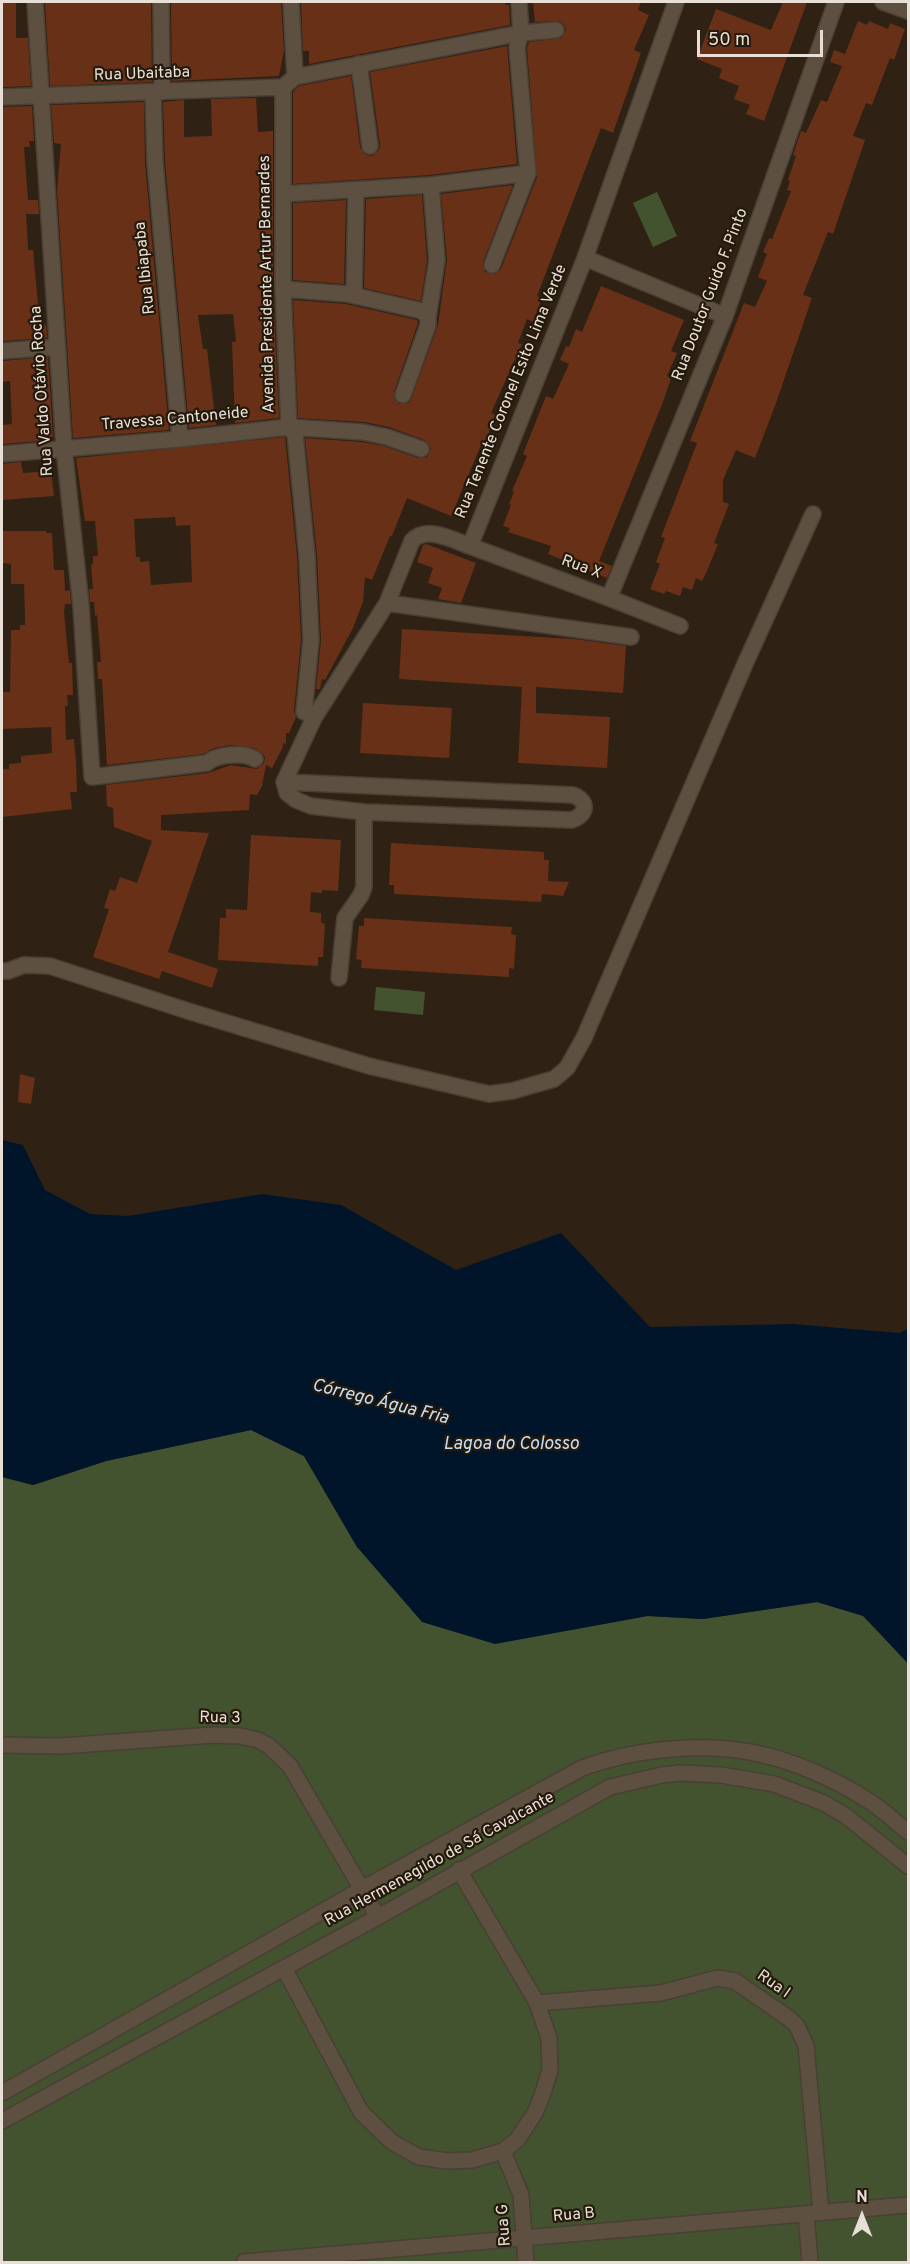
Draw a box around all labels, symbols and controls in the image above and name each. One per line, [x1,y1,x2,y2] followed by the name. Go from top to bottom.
[700,18,826,56] scale bar
[708,29,750,52] text: 50 m
[94,64,190,86] street label: Rua Ubaitaba
[256,155,280,413] street label: Avenida Presidente Artur Bernardes
[669,206,753,384] street label: Rua Doutor Guido F. Pinto
[132,221,160,315] street label: Rua Ibiapaba
[452,262,572,522] street label: Rua Tenente Coronel Esito Lima Verde
[27,305,59,477] street label: Rua Valdo Otávio Rocha
[101,404,249,436] street label: Travessa Cantoneide
[558,552,604,584] street label: Rua X
[309,1376,451,1430] water label: Córrego Água Fria
[443,1434,579,1456] water label: Lagoa do Colosso
[199,1709,241,1729] street label: Rua 3
[322,1789,558,1931] street label: Rua Hermenegildo de Sá Cavalcante
[753,1967,793,2003] street label: Rua I
[832,2186,892,2246] north arrow
[856,2188,868,2208] text: N
[494,2203,516,2247] street label: Rua G
[552,2205,596,2227] street label: Rua B

